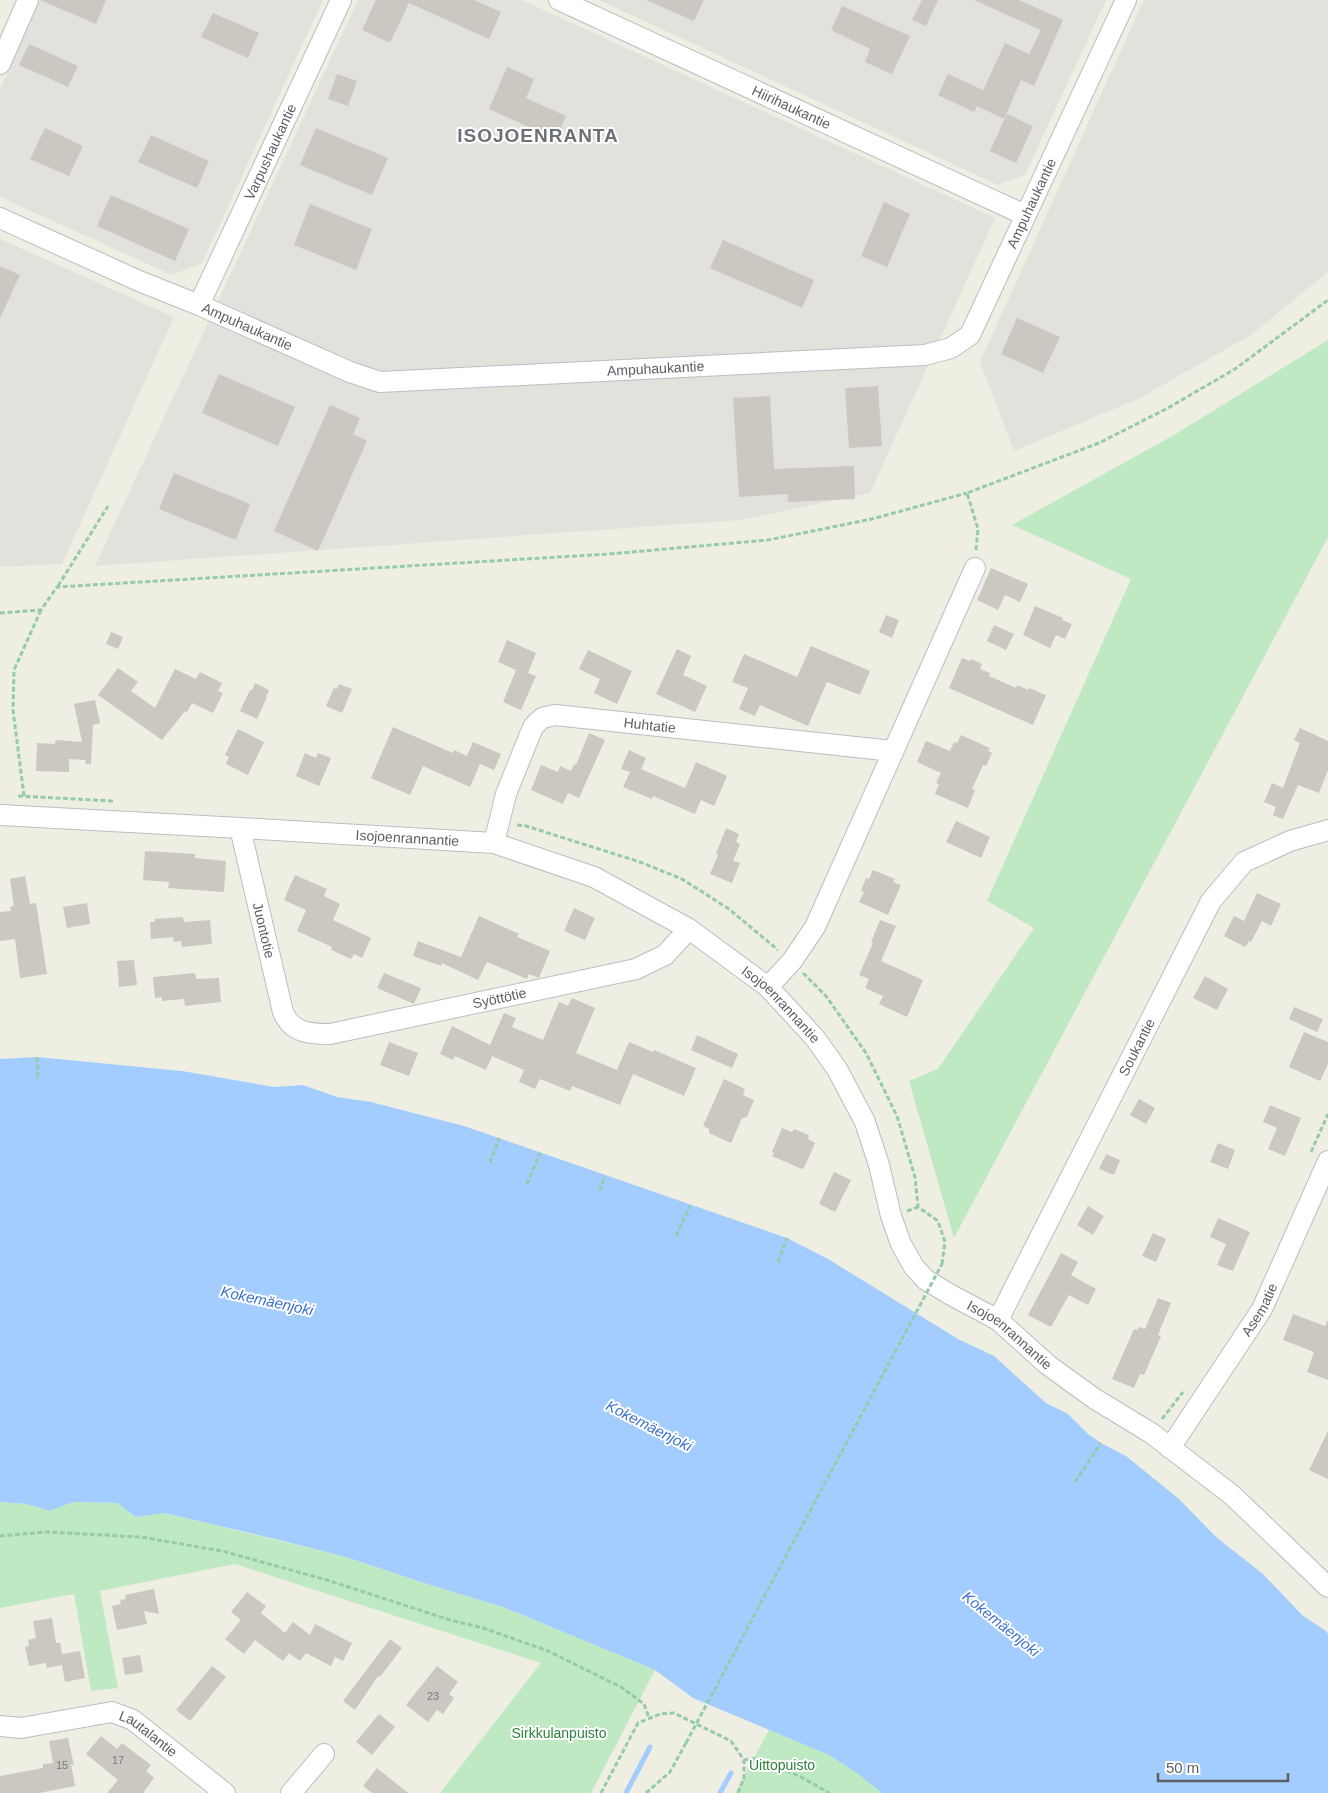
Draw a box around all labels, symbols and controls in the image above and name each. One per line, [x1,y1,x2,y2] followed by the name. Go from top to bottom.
[750,82,834,132] street label: Hiirihaukantie
[241,101,300,202] street label: Varpushaukantie
[457,125,619,146] district label: ISOJOENRANTA
[1004,156,1059,251] street label: Ampuhaukantie
[199,299,295,354] street label: Ampuhaukantie
[607,358,705,379] street label: Ampuhaukantie
[623,714,677,736] street label: Huhtatie
[355,827,460,849] street label: Isojoenrannantie
[250,901,278,960] street label: Juontotie
[739,962,824,1046] street label: Isojoenrannantie
[471,984,528,1012] street label: Syöttötie
[1115,1016,1158,1079] street label: Soukantie
[1238,1280,1281,1339] street label: Asematie
[219,1282,316,1319] water label: Kokemäenjoki
[964,1297,1056,1373] street label: Isojoenrannantie
[603,1397,696,1455] water label: Kokemäenjoki
[959,1587,1044,1660] water label: Kokemäenjoki
[427,1690,439,1702] house number: 23
[117,1707,181,1760] street label: Lautalantie
[512,1725,607,1741] park label: Sirkkulanpuisto
[1158,1750,1288,1782] scale bar
[112,1754,124,1766] house number: 17
[749,1757,815,1773] park label: Uittopuisto
[56,1759,68,1771] house number: 15
[1166,1759,1199,1776] text: 50 m

